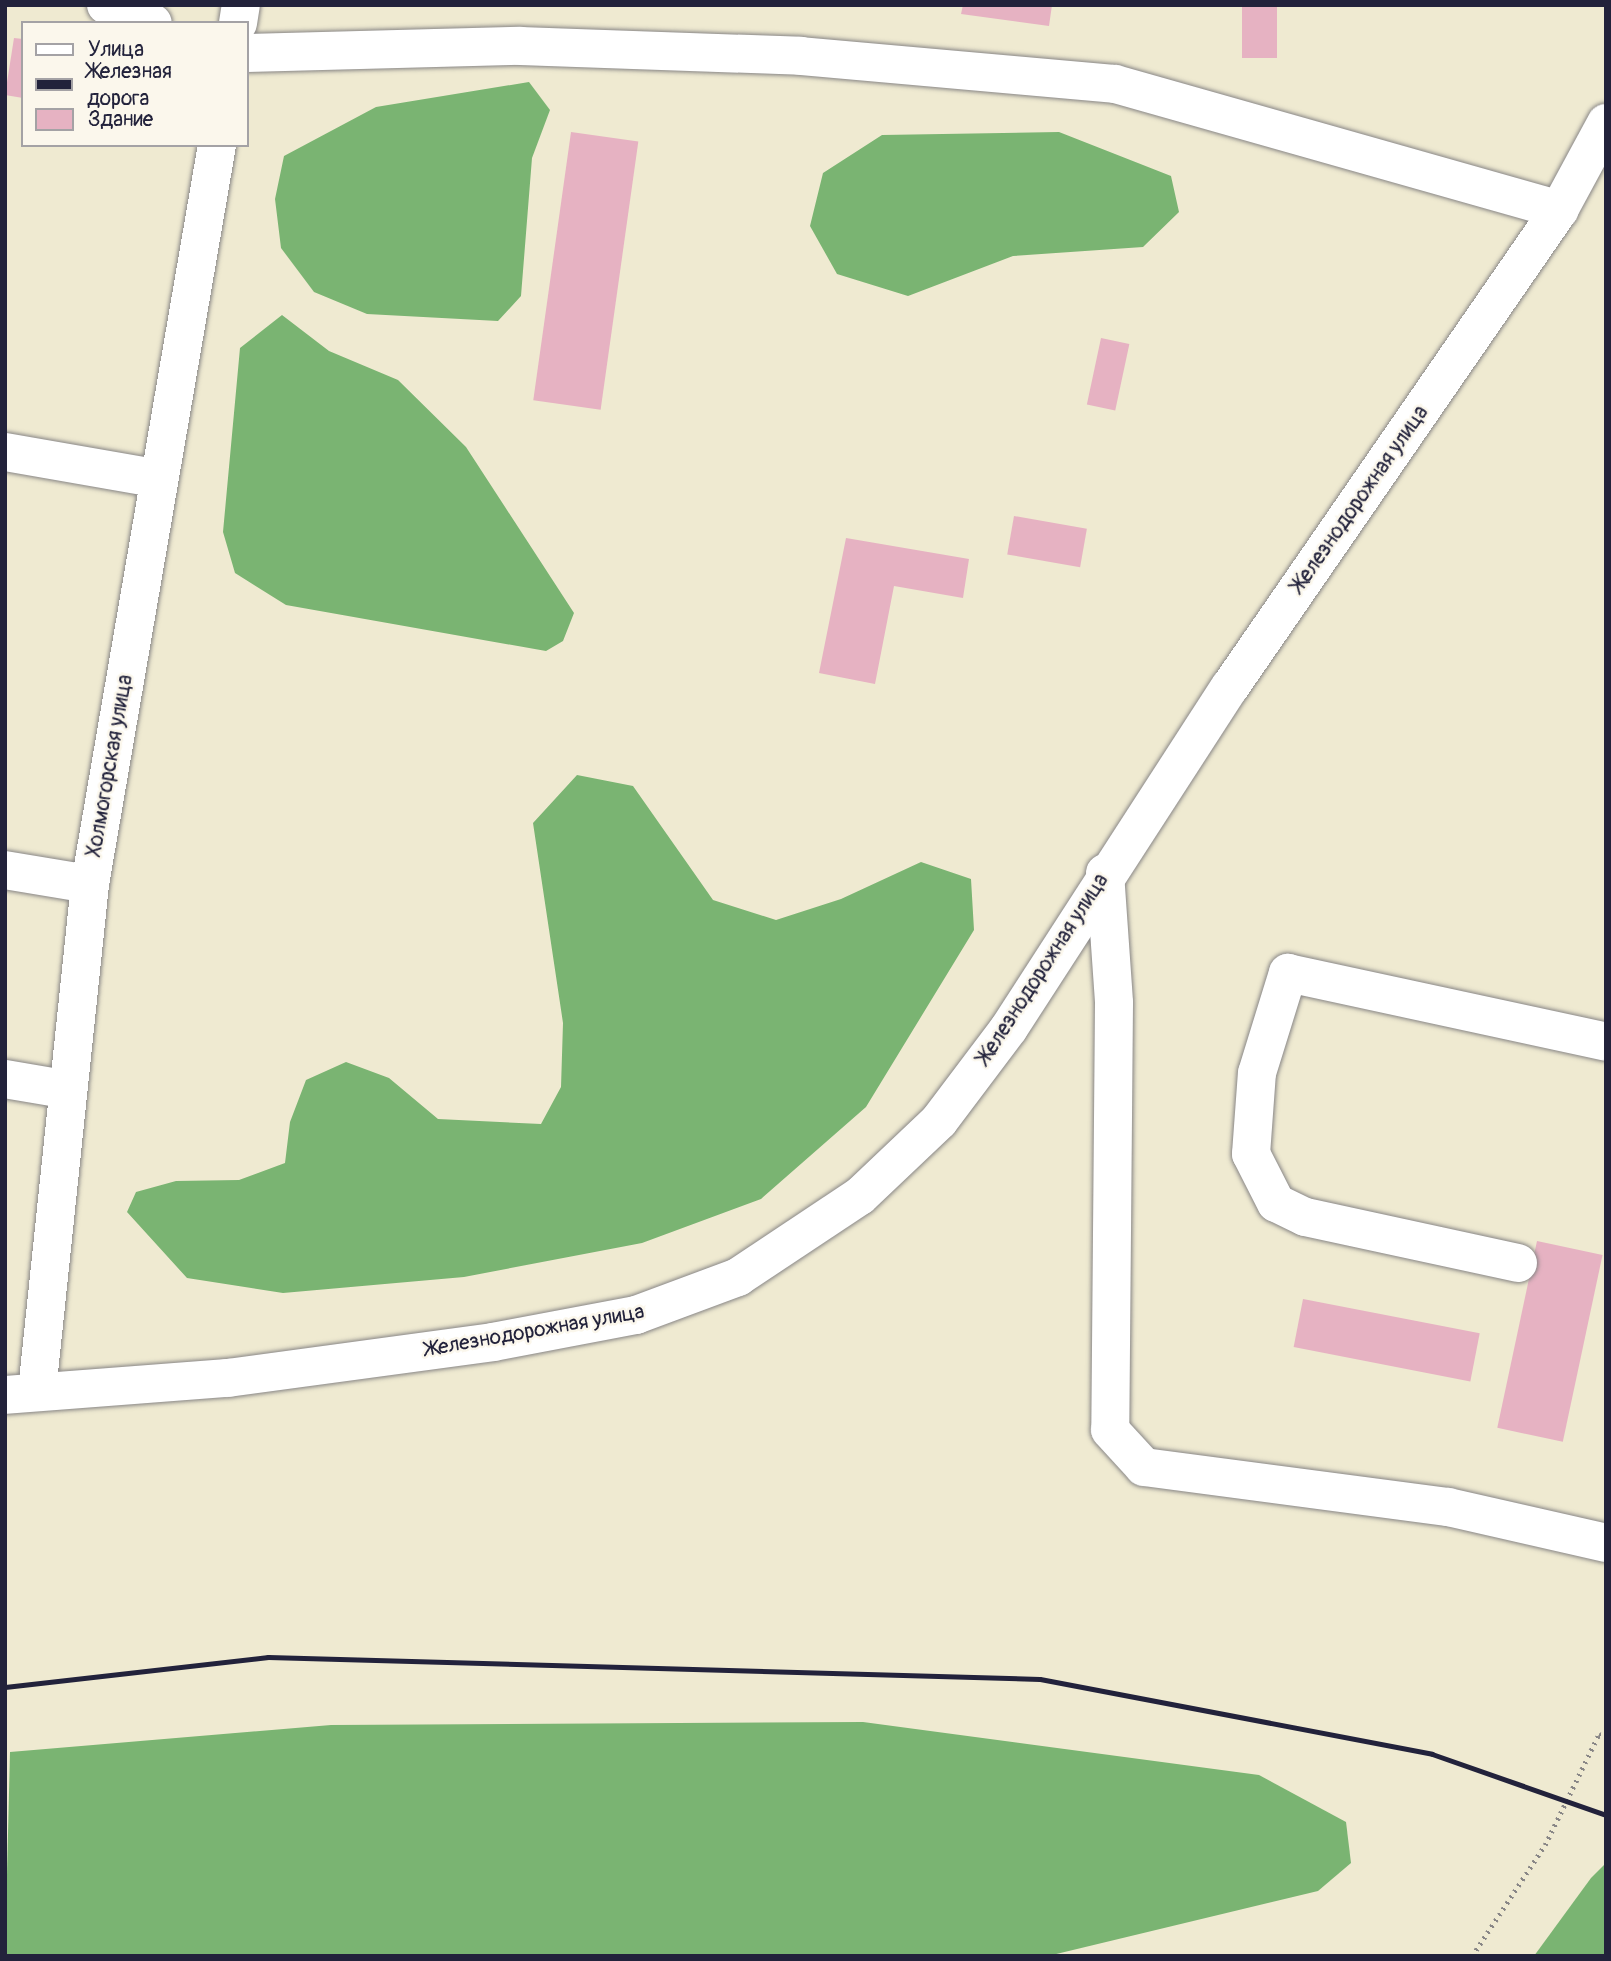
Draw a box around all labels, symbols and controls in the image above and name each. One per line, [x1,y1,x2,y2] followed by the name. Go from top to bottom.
[21,21,248,147] legend
[88,36,144,63] text: Улица
[87,58,172,112] text: Железная дорога
[88,106,153,133] text: Здание
[1286,401,1434,597] street label: Железнодорожная улица
[82,673,138,859] street label: Холмогорская улица
[972,869,1114,1069] street label: Железнодорожная улица
[424,1299,646,1363] street label: Железнодорожная улица

